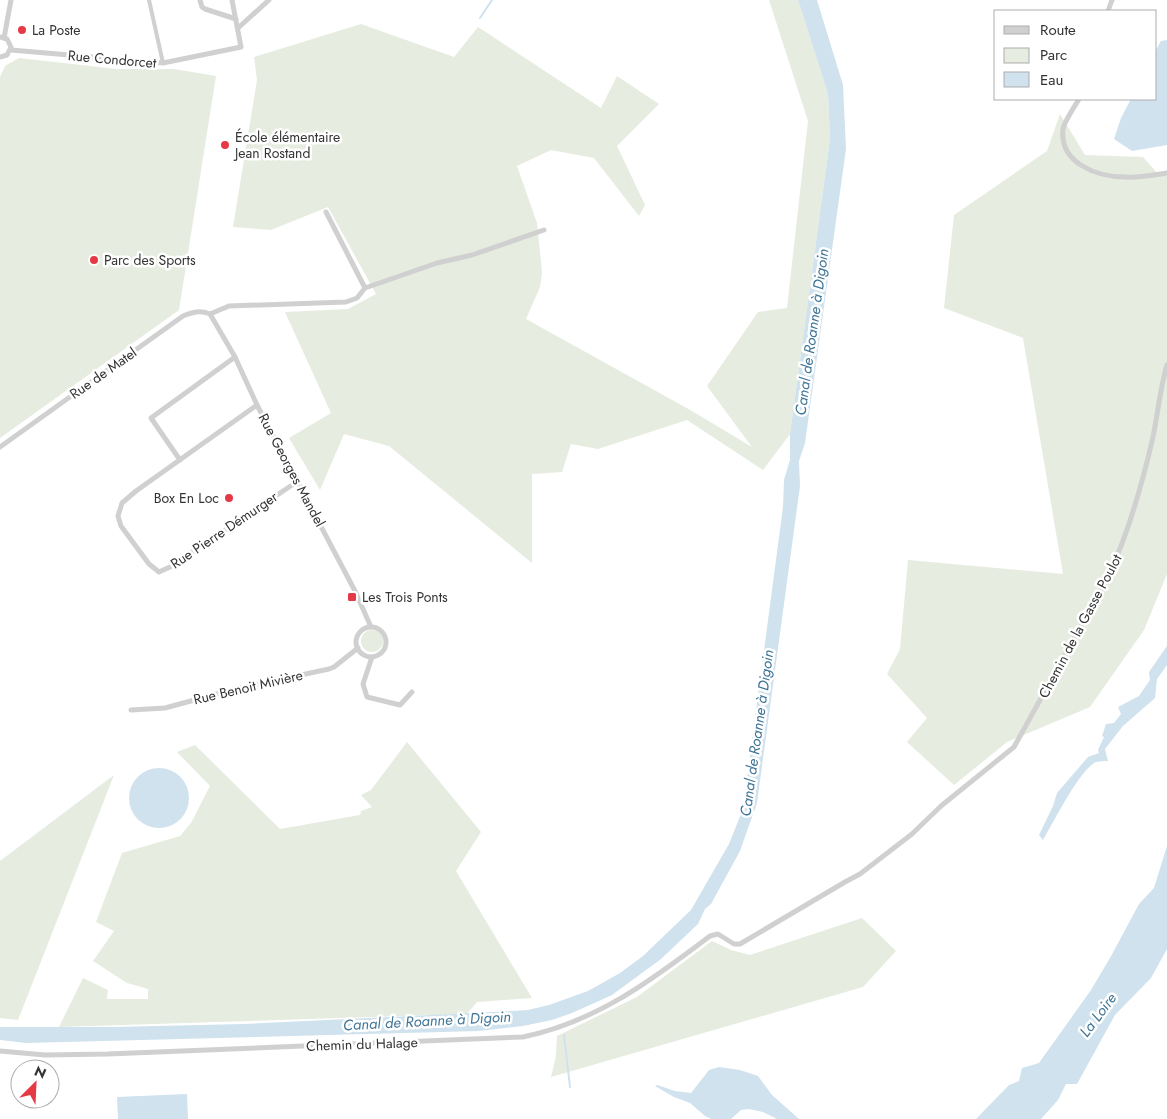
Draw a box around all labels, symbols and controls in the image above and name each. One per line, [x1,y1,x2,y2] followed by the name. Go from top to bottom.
[994,10,1157,100] legend
[1040,19,1076,41] text: Route
[32,20,80,40] place label: La Poste
[16,24,28,36] marker: La Poste
[1040,44,1067,66] text: Parc
[67,45,158,73] street label: Rue Condorcet
[1040,69,1063,91] text: Eau
[233,127,340,163] place label: École élémentaire Jean Rostand
[219,139,231,151] marker: École élémentaire Jean Rostand
[789,247,835,417] water label: Canal de Roanne à Digoin
[104,250,196,270] place label: Parc des Sports
[88,254,100,266] marker: Parc des Sports
[65,342,141,404] street label: Rue de Matel
[254,410,330,530] street label: Rue Georges Mandel
[166,487,282,573] street label: Rue Pierre Démurger
[154,488,219,508] place label: Box En Loc
[223,492,235,504] marker: Box En Loc
[1033,550,1127,702] street label: Chemin de la Gasse Poulot
[362,587,448,607] place label: Les Trois Ponts
[346,591,358,603] marker: Les Trois Ponts
[734,648,780,818] water label: Canal de Roanne à Digoin
[191,665,305,709] street label: Rue Benoit Mivière
[1074,988,1122,1042] water label: La Loire
[342,1006,512,1036] water label: Canal de Roanne à Digoin
[306,1032,418,1056] street label: Chemin du Halage
[10,1059,60,1109] north arrow
[31,1061,49,1084] text: N

